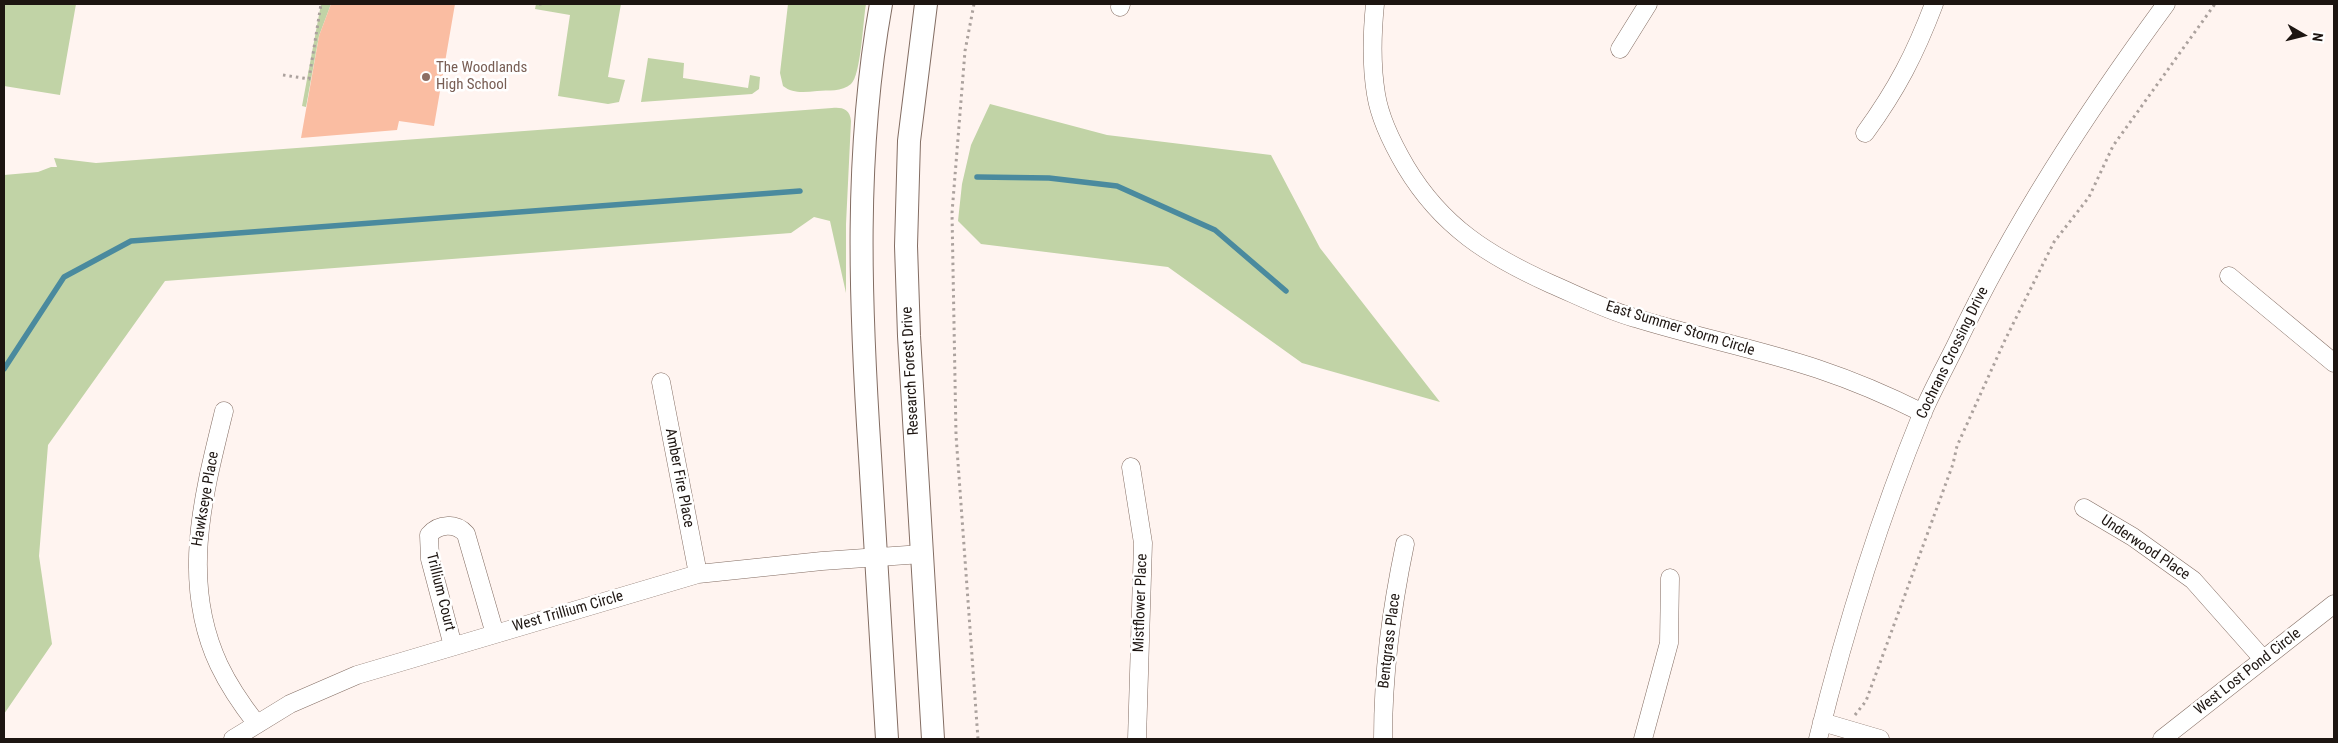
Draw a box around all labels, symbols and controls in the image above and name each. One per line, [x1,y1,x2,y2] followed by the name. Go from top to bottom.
[2278,10,2328,60] north arrow
[2309,32,2326,42] text: N
[436,59,527,94] place label: The Woodlands High School
[420,71,432,83] marker: The Woodlands High School
[1913,284,1993,422] street label: Cochrans Crossing Drive
[1603,298,1757,360] street label: East Summer Storm Circle
[899,306,923,436] street label: Research Forest Drive
[661,427,697,529] street label: Amber Fire Place
[189,450,223,548] street label: Hawkseye Place
[2097,512,2193,584] street label: Underwood Place
[422,551,458,633] street label: Trillium Court
[1130,553,1152,653] street label: Mistflower Place
[511,588,625,636] street label: West Trillium Circle
[1375,592,1405,690] street label: Bentgrass Place
[2191,625,2305,719] street label: West Lost Pond Circle

